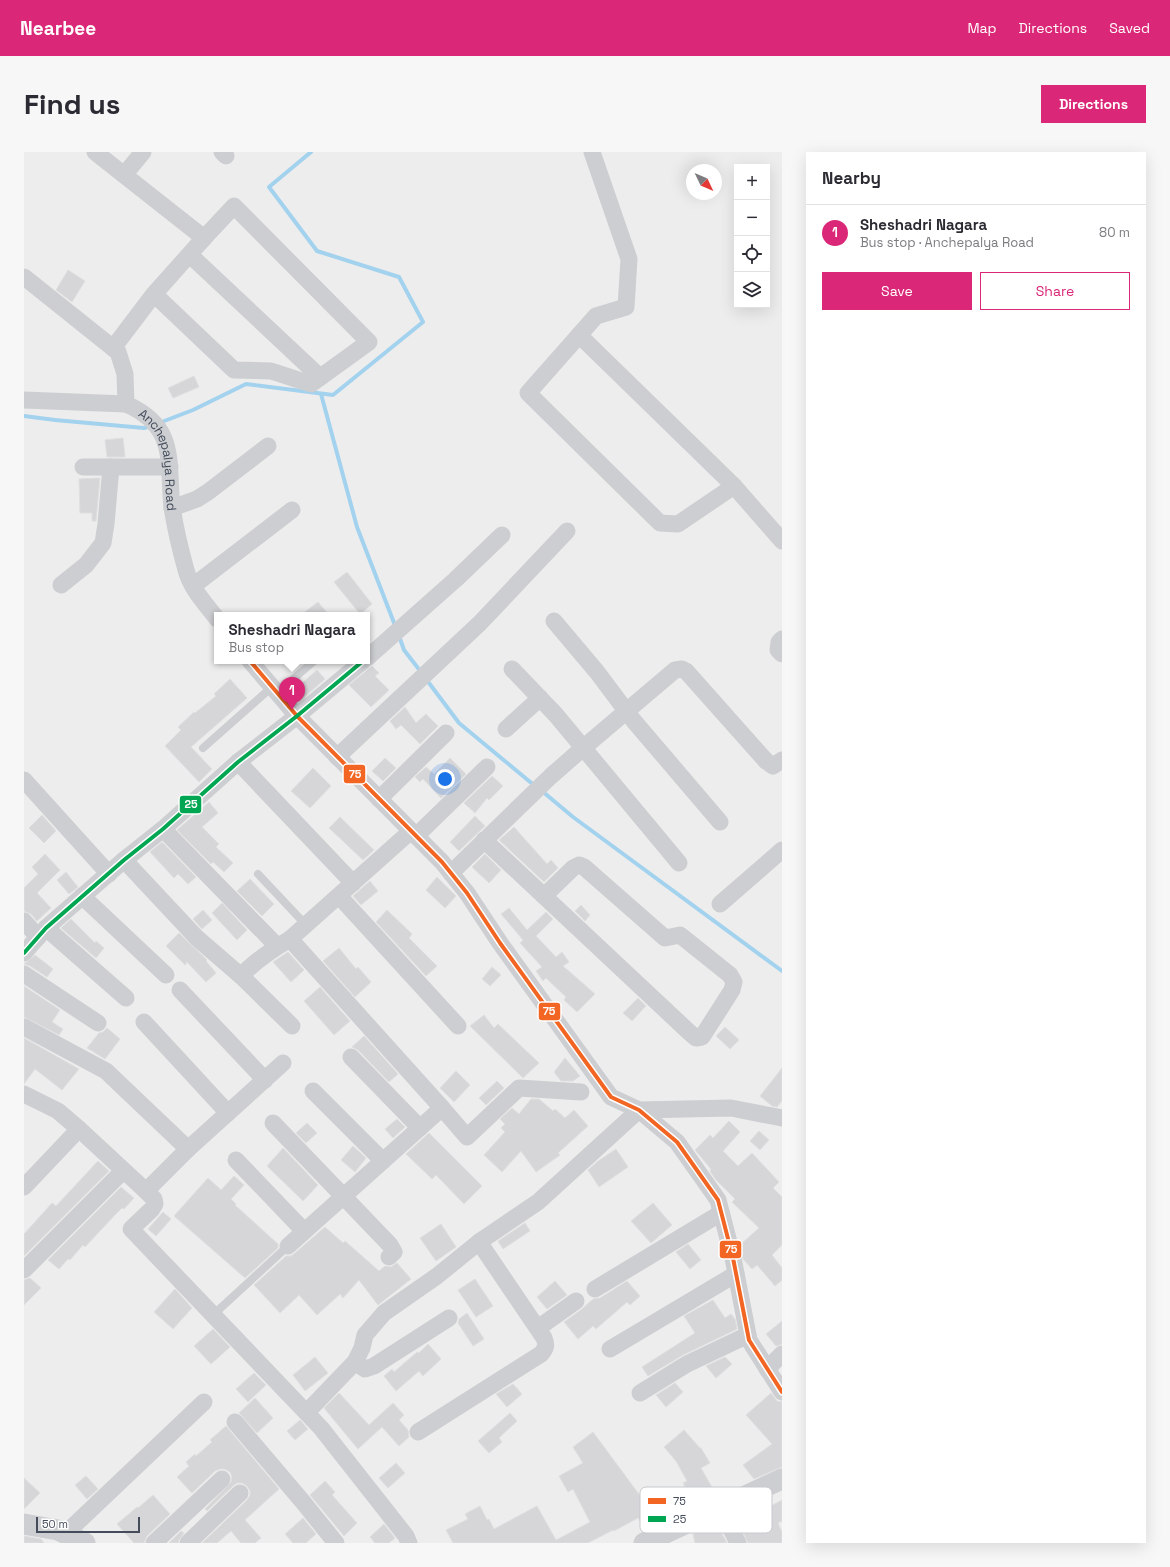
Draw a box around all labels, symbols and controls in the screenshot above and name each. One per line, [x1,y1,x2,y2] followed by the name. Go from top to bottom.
[20,16,96,41] text: Nearbee
[967,19,997,37] text: Map
[1019,19,1087,37] text: Directions
[1109,19,1150,37] text: Saved
[1041,85,1146,123] button: Directions
[24,86,121,122] text: Find us
[686,164,722,200] north arrow
[734,164,770,308] map controls
[734,164,770,200] button: +
[822,167,881,189] text: Nearby
[734,200,770,236] button: −
[860,215,987,234] text: Sheshadri Nagara
[832,224,838,241] text: 1
[1099,224,1130,241] text: 80 m
[860,234,1034,251] text: Bus stop · Anchepalya Road
[734,236,770,272] button: locate
[734,272,770,308] button: layers
[822,272,972,310] button: Save
[980,272,1130,310] button: Share
[135,405,180,512] street label: Anchepalya Road
[214,612,370,664] popup
[228,620,356,639] text: Sheshadri Nagara
[228,639,284,656] text: Bus stop
[279,677,305,710] pin: 1
[343,764,366,784] line badge: 75
[349,767,362,781] text: 75
[435,769,455,789] your location
[179,795,202,814] line badge: 25
[184,797,198,811] text: 25
[538,1002,561,1021] line badge: 75
[543,1004,556,1018] text: 75
[719,1240,742,1259] line badge: 75
[725,1242,738,1256] text: 75
[640,1487,772,1533] legend
[673,1494,686,1508] text: 75
[673,1512,687,1526] text: 25
[36,1515,140,1534] scale bar
[42,1517,68,1531] text: 50 m

